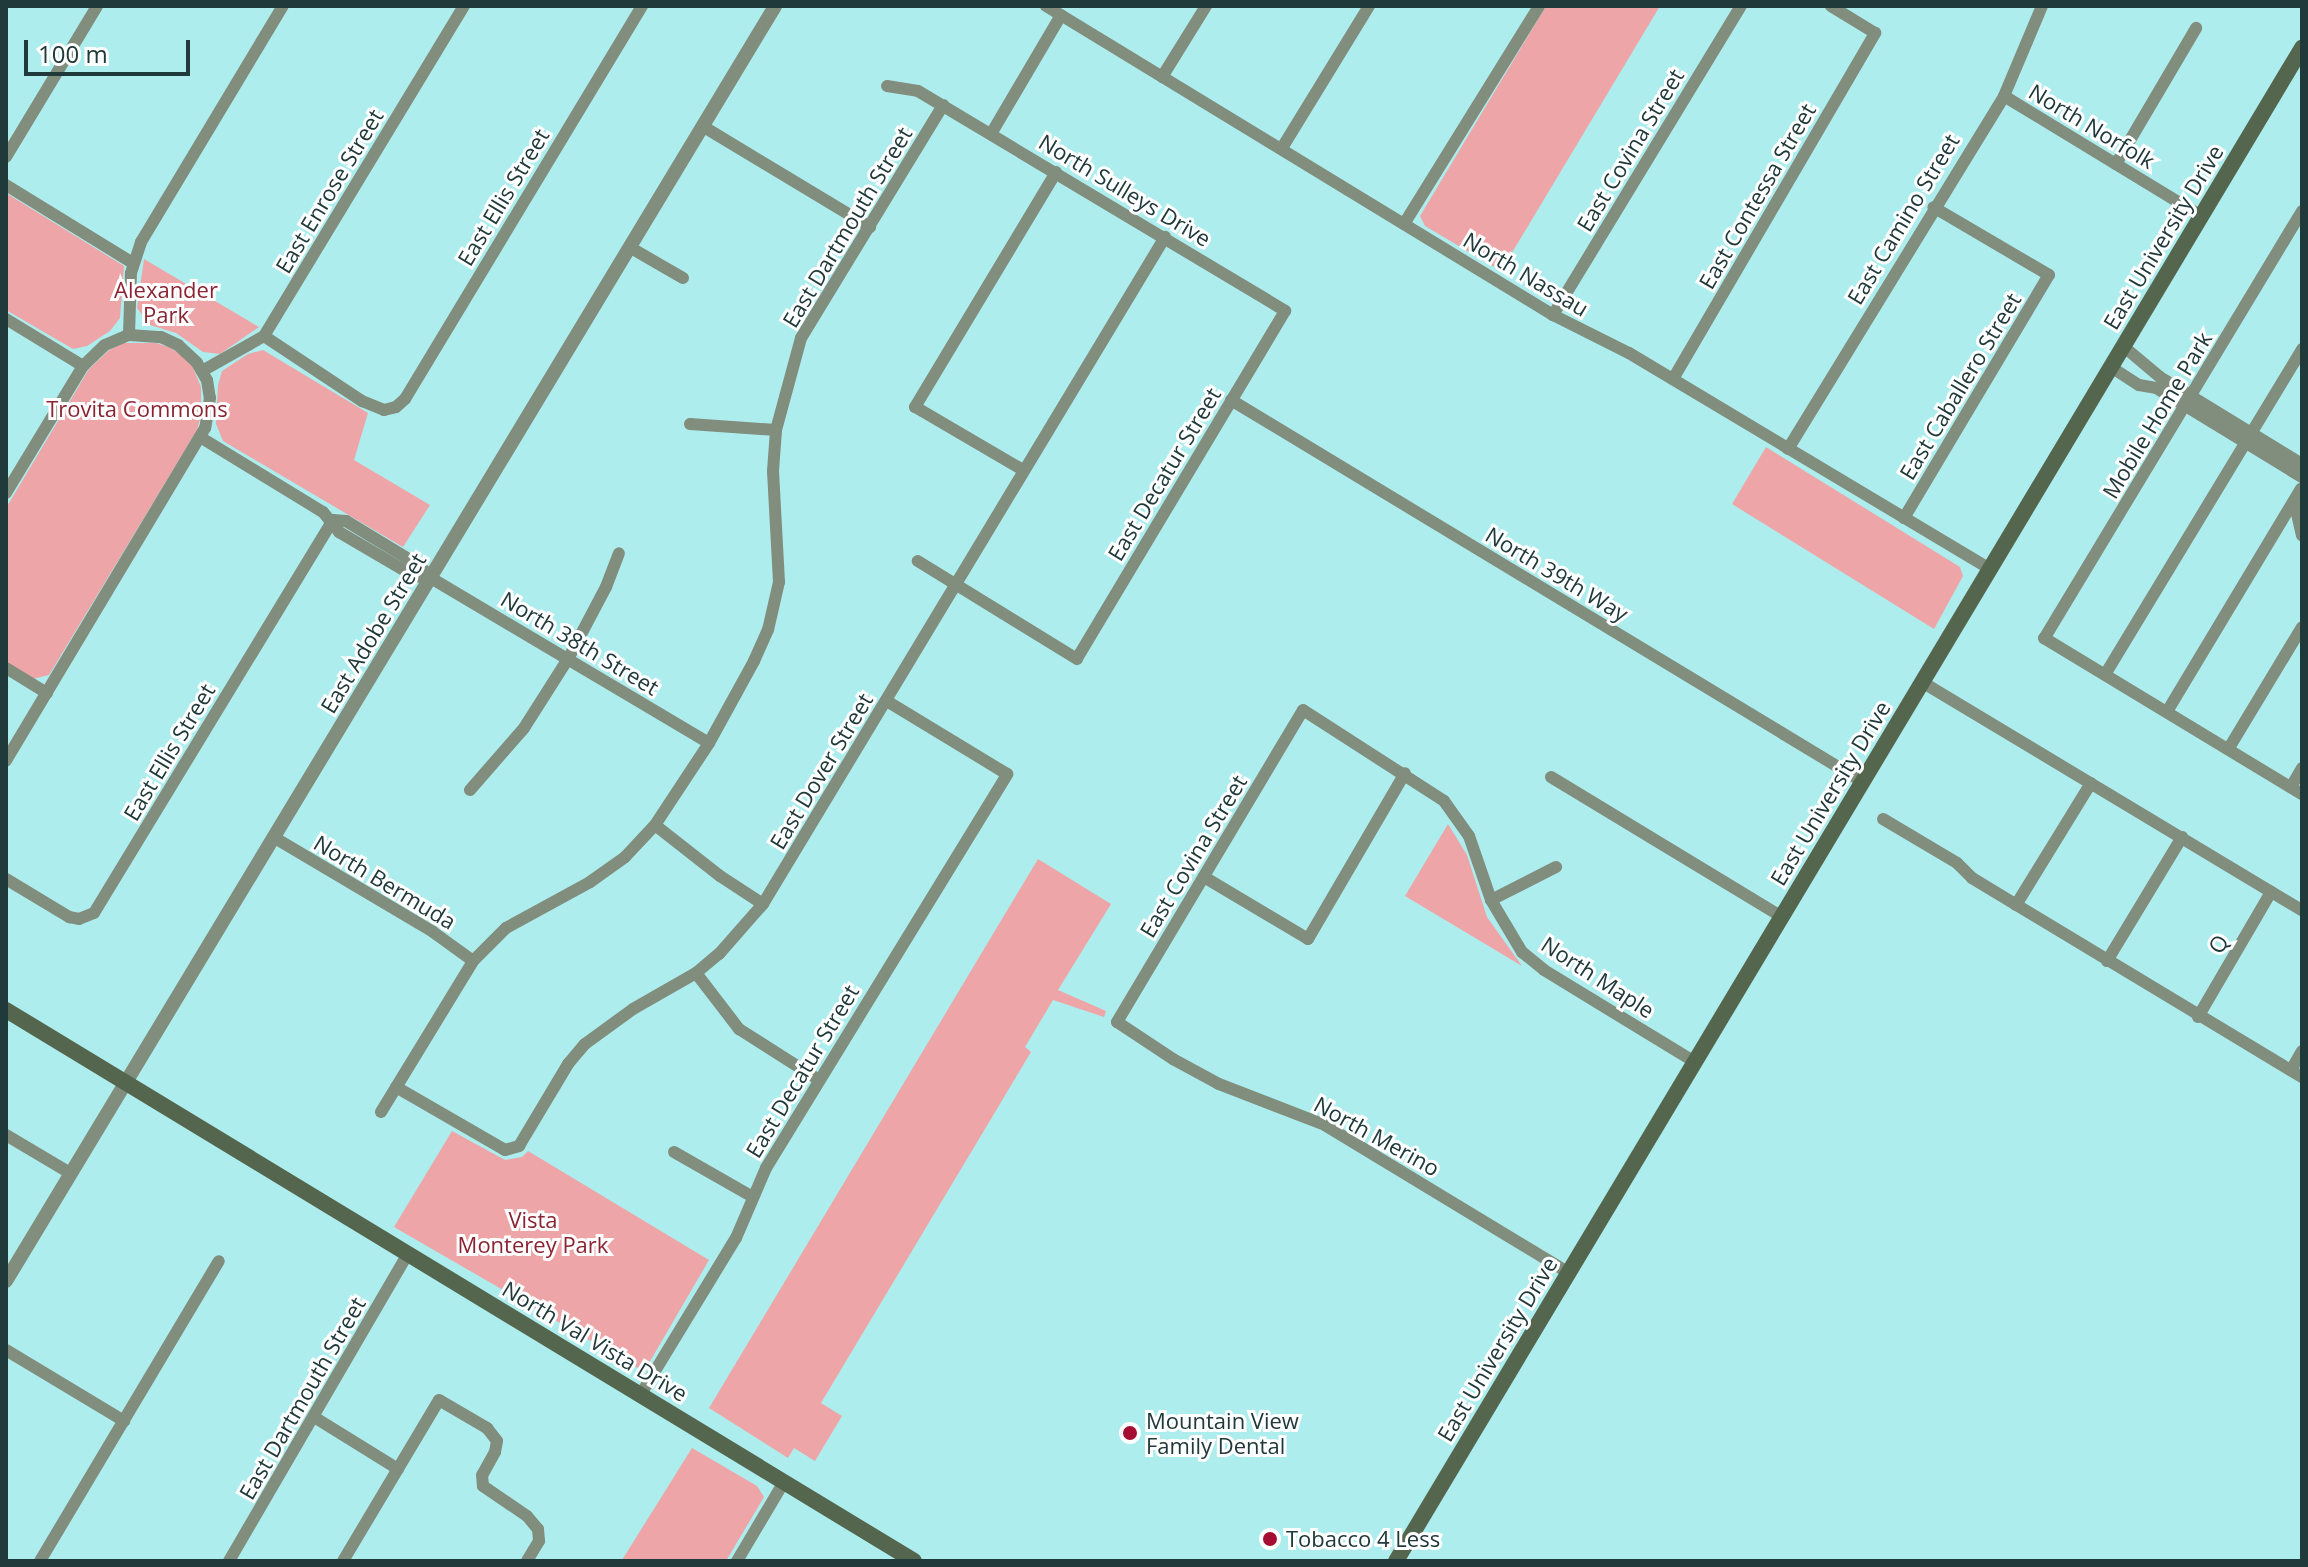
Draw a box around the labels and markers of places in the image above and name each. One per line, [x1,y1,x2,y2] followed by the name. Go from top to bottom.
[1146,1407,1299,1458] place label: Mountain View Family Dental
[1121,1424,1139,1442] marker: Mountain View Family Dental
[1286,1526,1440,1552] place label: Tobacco 4 Less
[1261,1530,1279,1548] marker: Tobacco 4 Less

